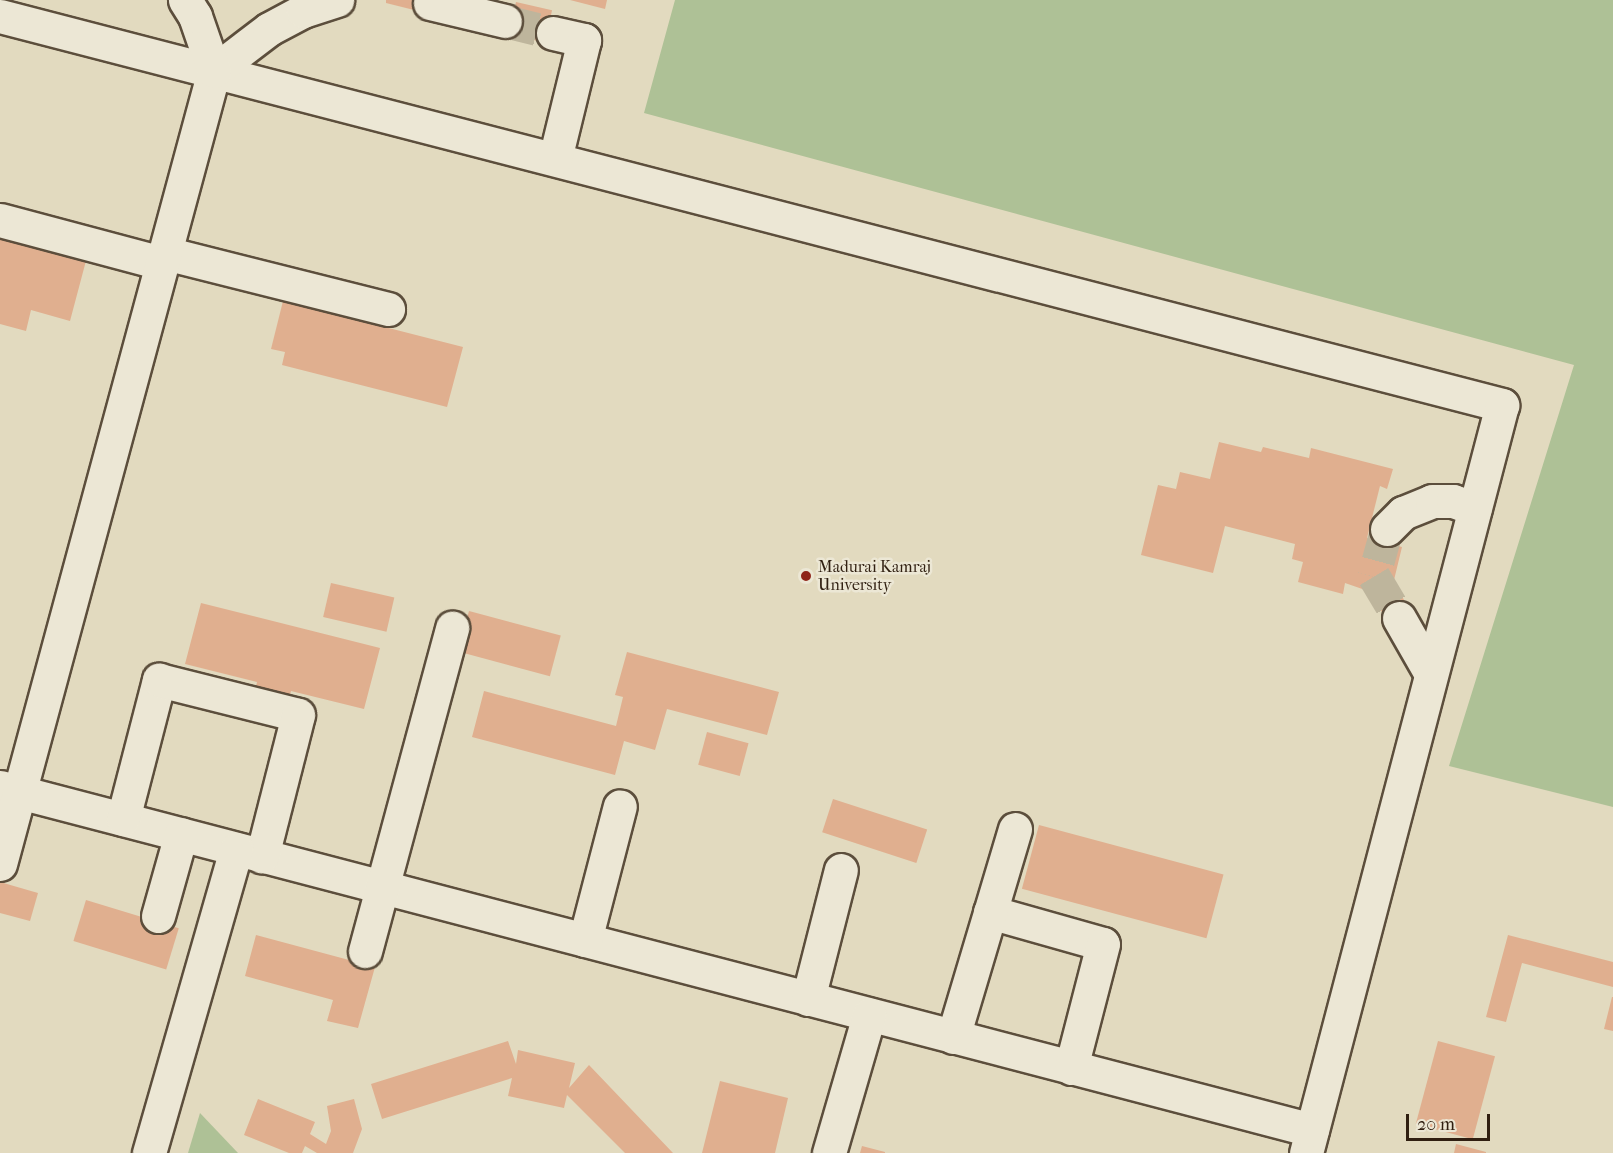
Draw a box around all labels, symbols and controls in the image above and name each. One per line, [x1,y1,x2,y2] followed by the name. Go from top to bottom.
[818,557,931,595] place label: Madurai Kamraj University
[799,569,813,583] marker: Madurai Kamraj University
[1409,1102,1493,1140] scale bar
[1417,1114,1455,1135] text: 20 m

